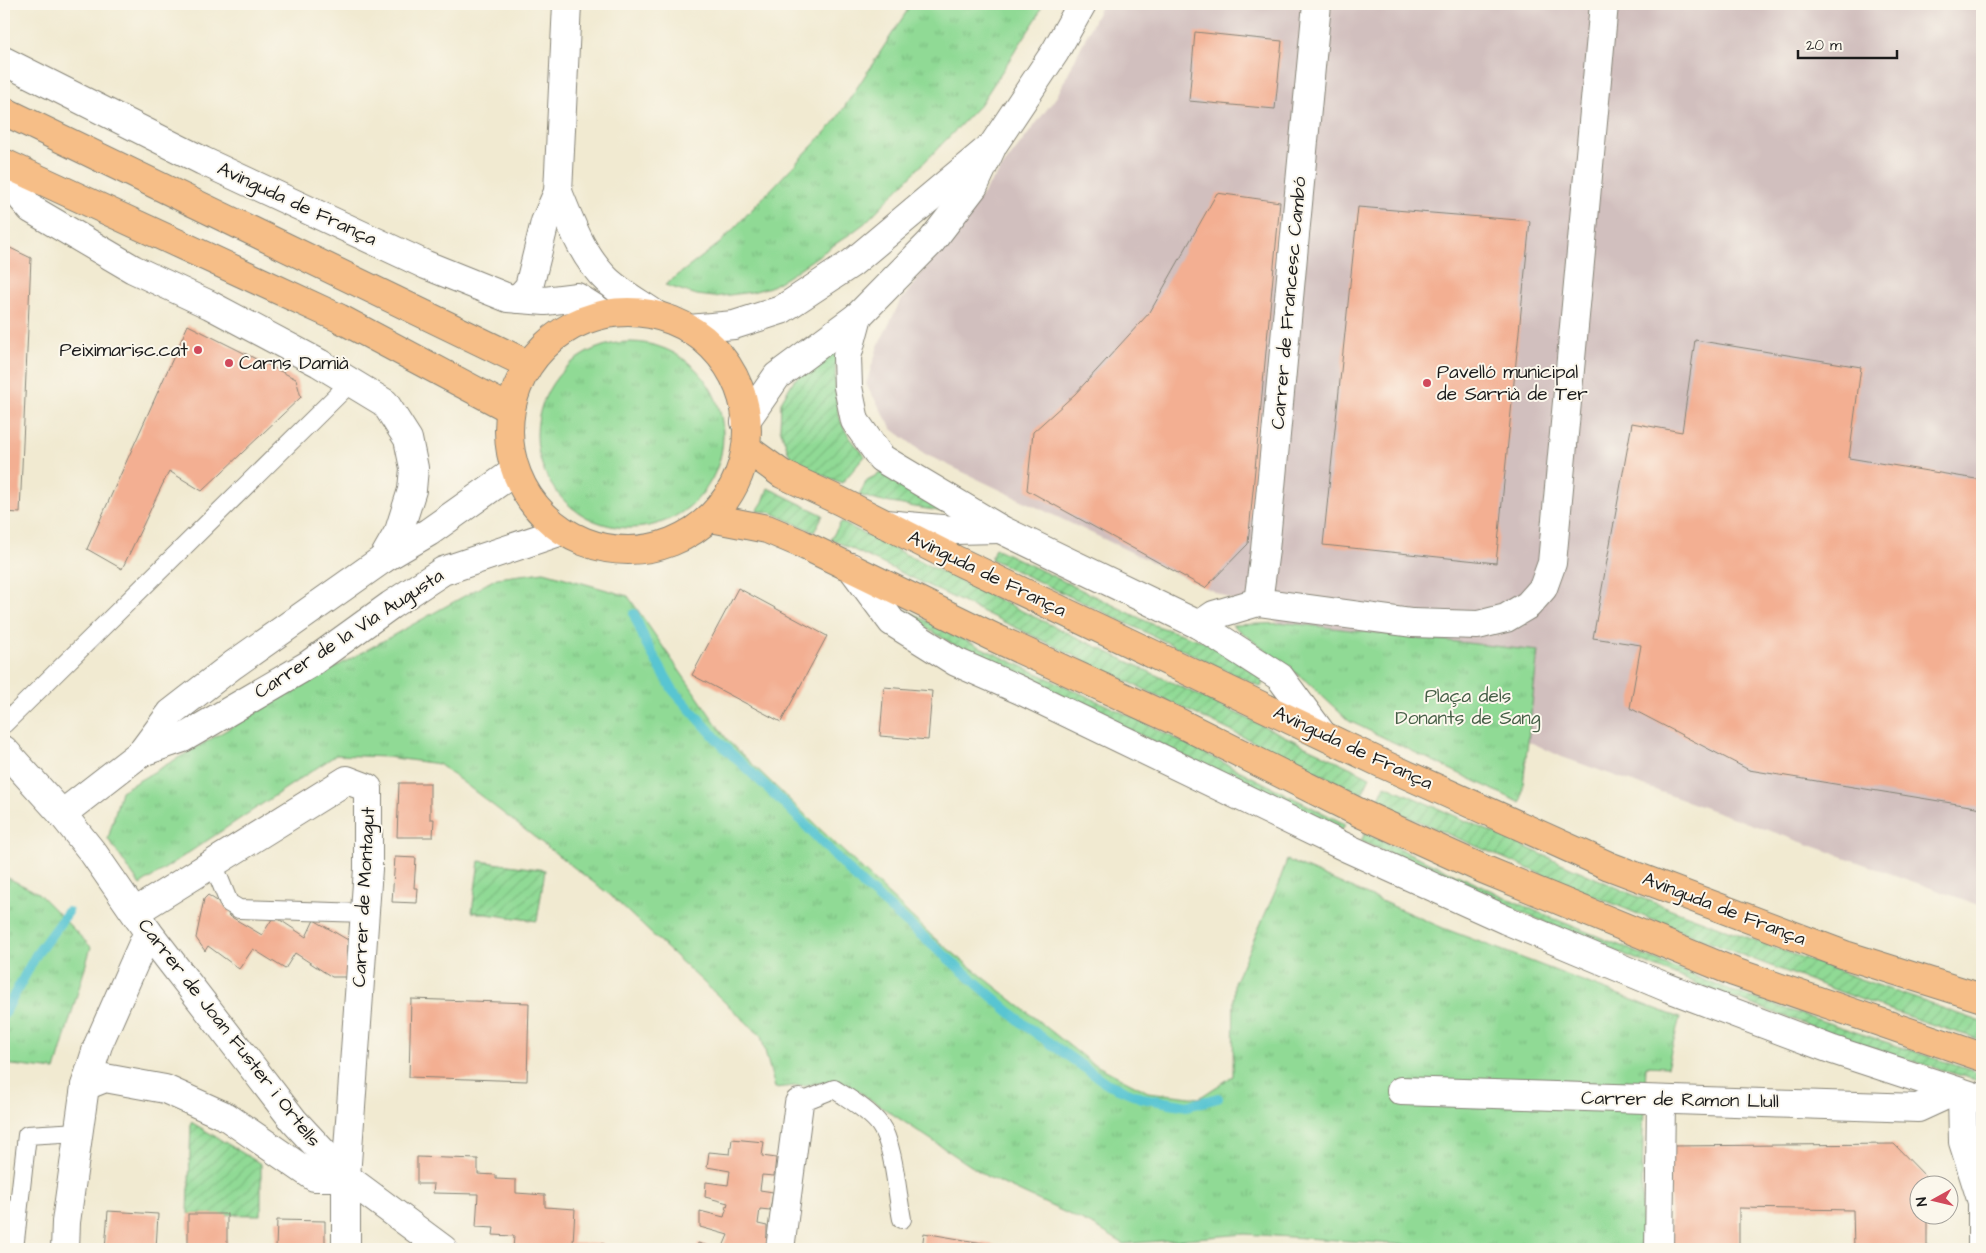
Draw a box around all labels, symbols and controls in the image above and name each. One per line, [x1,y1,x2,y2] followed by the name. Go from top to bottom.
[1798,28,1897,60] scale bar
[1806,35,1842,56] text: 20 m
[212,155,381,254] street label: Avinguda de França
[1264,175,1314,431] street label: Carrer de Francesc Cambó
[59,337,188,364] place label: Peiximarisc.cat
[192,344,204,356] marker: Peiximarisc.cat
[239,350,349,377] place label: Carns Damià
[223,357,235,369] marker: Carns Damià
[1437,359,1588,408] place label: Pavelló municipal de Sarrià de Ter
[1421,377,1433,389] marker: Pavelló municipal de Sarrià de Ter
[903,524,1071,625] street label: Avinguda de França
[249,562,450,706] street label: Carrer de la Via Augusta
[1395,683,1541,733] park label: Plaça dels Donants de Sang
[1268,699,1437,798] street label: Avinguda de França
[346,806,383,988] street label: Carrer de Montagut
[1638,865,1810,954] street label: Avinguda de França
[131,913,327,1153] street label: Carrer de Joan Fuster i Ortells
[1581,1085,1779,1115] street label: Carrer de Ramon Llull
[1908,1176,1958,1226] north arrow
[1912,1196,1933,1207] text: N

